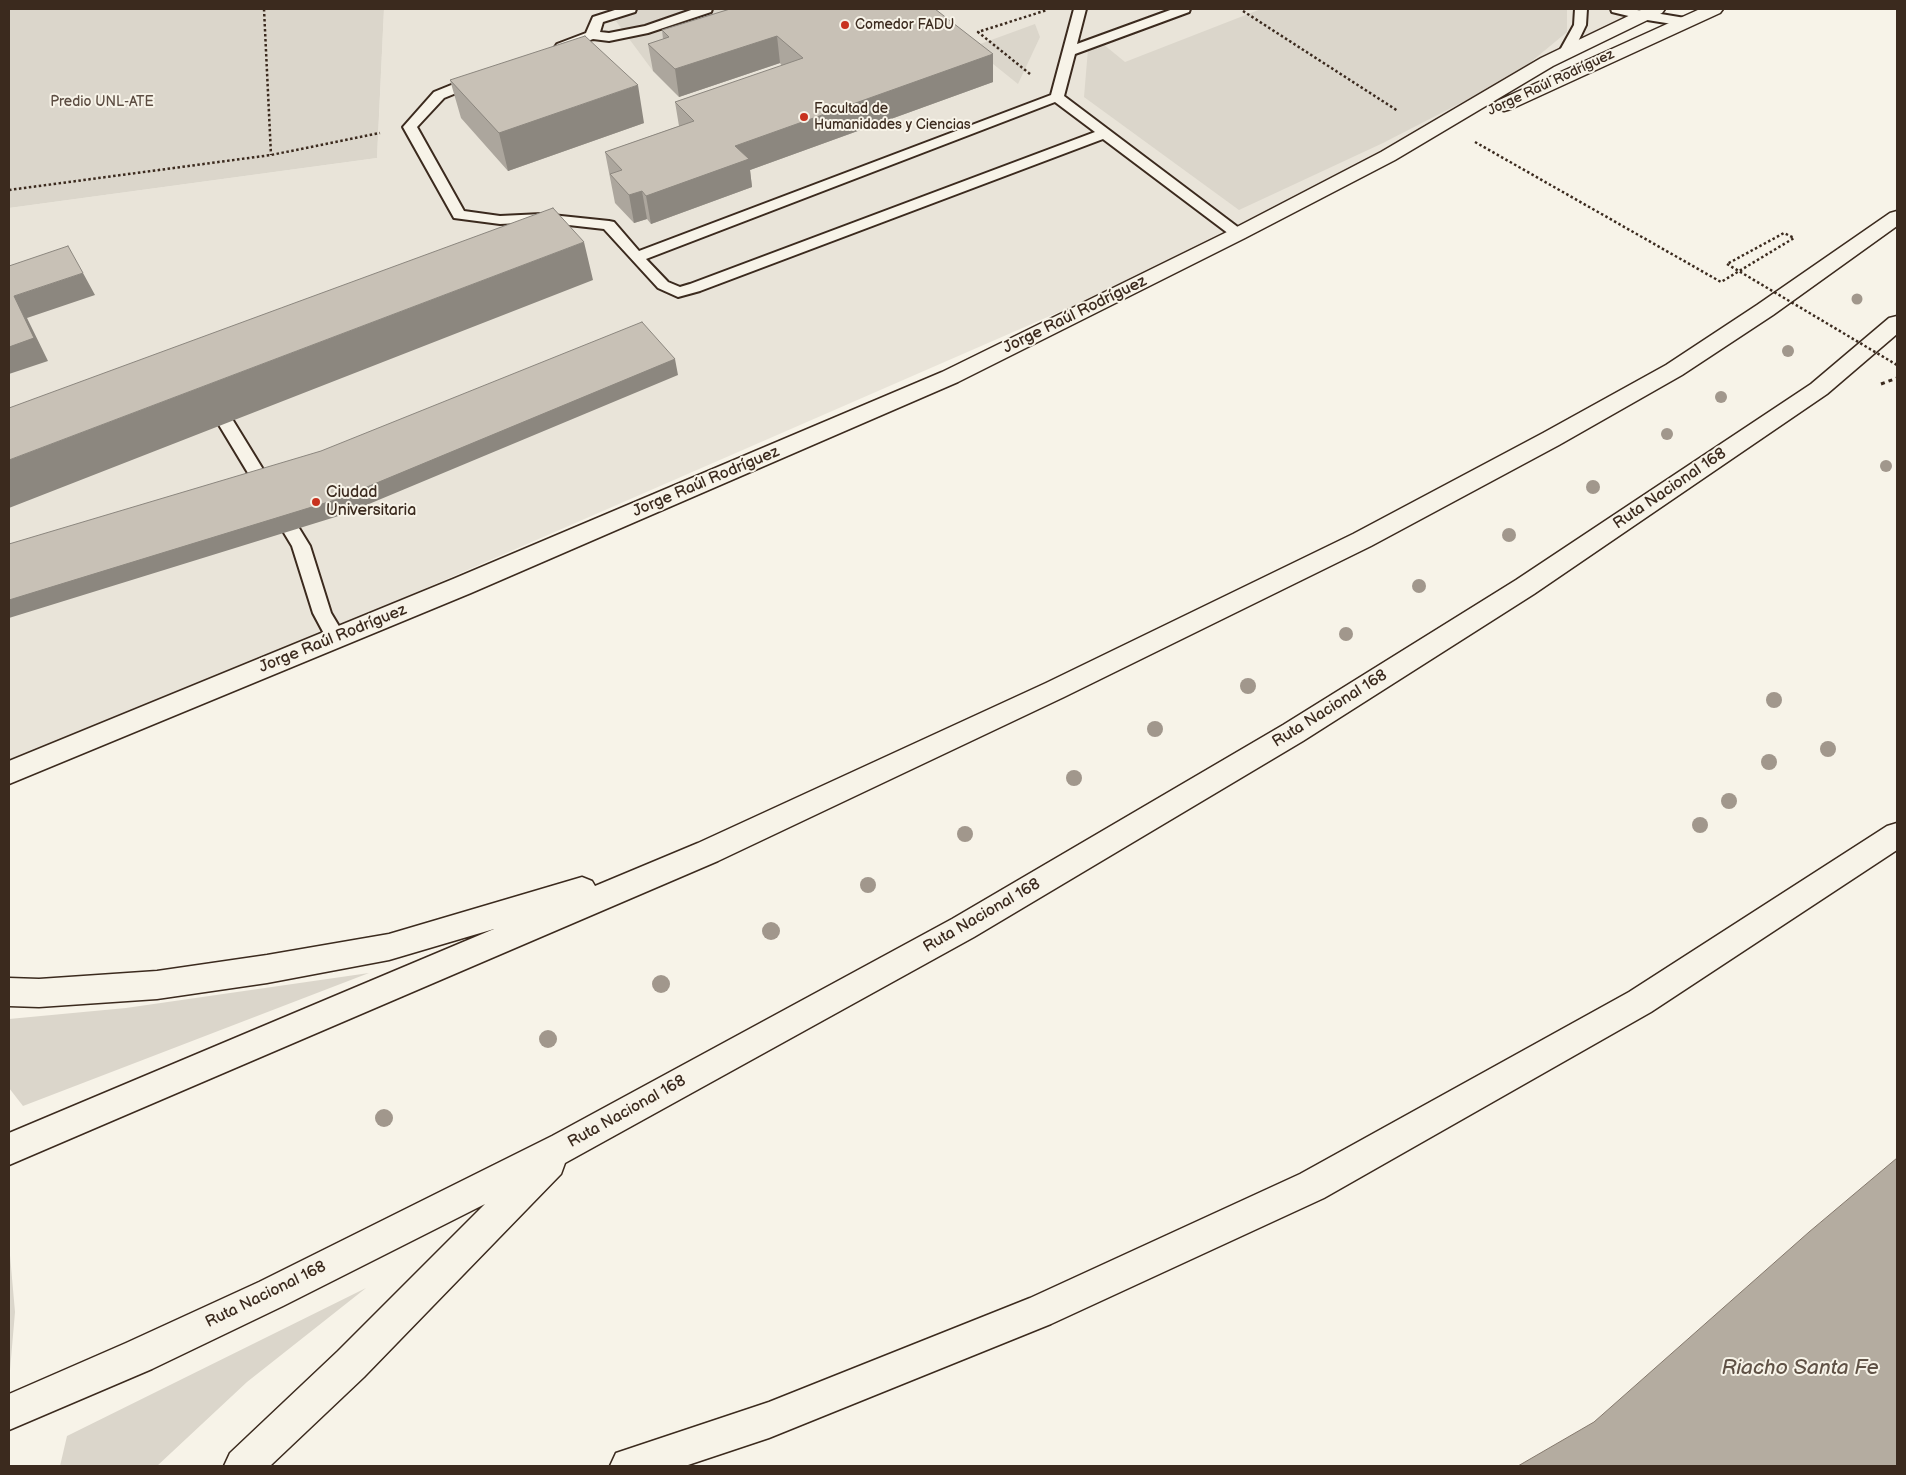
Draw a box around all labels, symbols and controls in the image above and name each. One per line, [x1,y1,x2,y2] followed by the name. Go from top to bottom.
[855,17,954,33] place label: Comedor FADU
[839,19,851,31] marker: Comedor FADU
[1485,46,1617,120] street label: Jorge Raúl Rodríguez
[50,94,154,110] park label: Predio UNL-ATE
[814,101,971,134] place label: Facultad de Humanidades y Ciencias
[798,111,810,123] marker: Facultad de Humanidades y Ciencias
[1000,272,1150,358] street label: Jorge Raúl Rodríguez
[630,442,782,522] street label: Jorge Raúl Rodríguez
[1610,444,1730,534] street label: Ruta Nacional 168
[326,483,416,521] place label: Ciudad Universitaria
[310,496,322,508] marker: Ciudad Universitaria
[257,601,409,677] street label: Jorge Raúl Rodríguez
[1269,666,1391,752] street label: Ruta Nacional 168
[920,875,1044,957] street label: Ruta Nacional 168
[565,1072,689,1152] street label: Ruta Nacional 168
[203,1257,329,1333] street label: Ruta Nacional 168
[1721,1356,1879,1382] water label: Riacho Santa Fe

